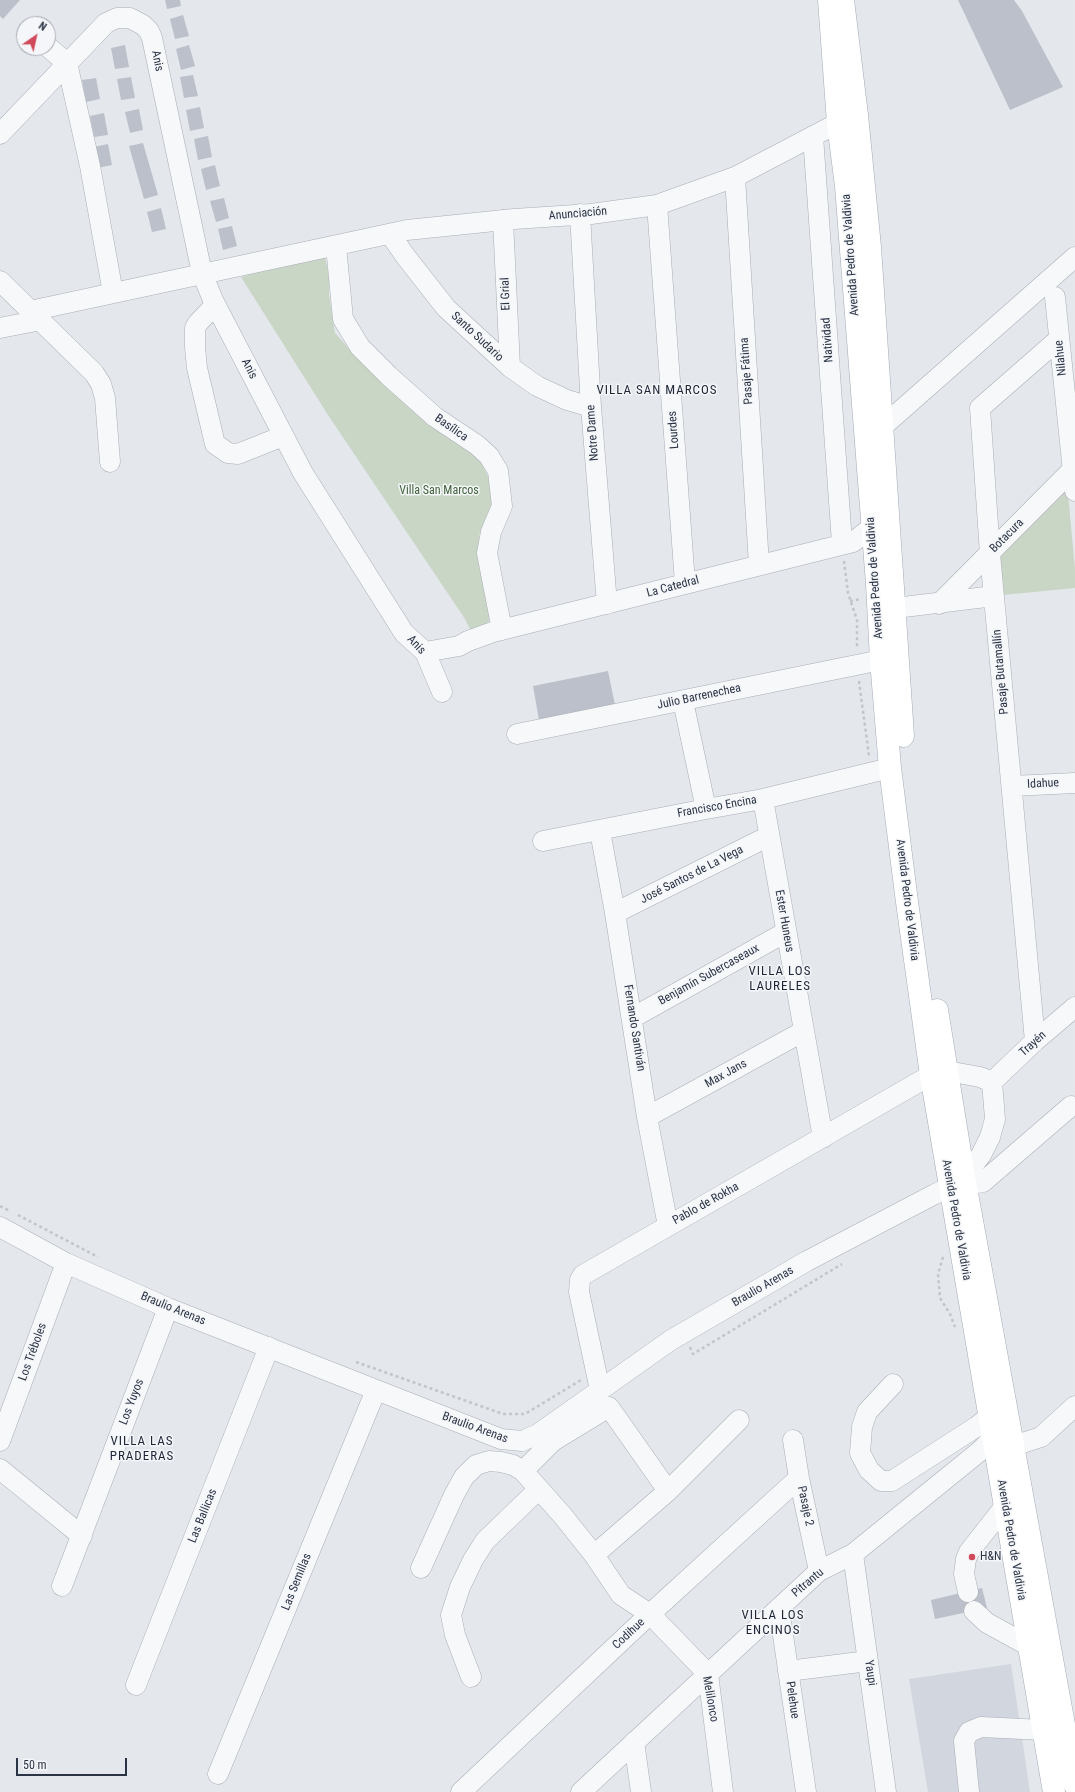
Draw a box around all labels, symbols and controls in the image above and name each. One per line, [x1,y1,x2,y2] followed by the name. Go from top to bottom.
[16,16,56,56] north arrow
[36,19,49,34] text: N
[148,49,166,73] street label: Anis
[840,193,862,317] street label: Avenida Pedro de Valdivia
[548,204,608,224] street label: Anunciación
[498,277,514,311] street label: El Grial
[448,309,506,365] street label: Santo Sudario
[819,317,837,363] street label: Natividad
[737,337,757,405] street label: Pasaje Fátima
[1052,339,1070,377] street label: Nilahue
[238,356,260,382] street label: Anis
[596,383,718,399] district label: VILLA SAN MARCOS
[584,404,602,462] street label: Notre Dame
[665,410,683,450] street label: Lourdes
[432,411,470,445] street label: Basílica
[399,484,479,498] park label: Villa San Marcos
[864,516,886,640] street label: Avenida Pedro de Valdivia
[987,516,1027,556] street label: Botacura
[645,573,701,601] street label: La Catedral
[990,629,1012,715] street label: Pasaje Butamallín
[404,632,428,658] street label: Anis
[656,681,742,713] street label: Julio Barrenechea
[1027,776,1059,792] street label: Idahue
[676,793,758,821] street label: Francisco Encina
[892,838,922,962] street label: Avenida Pedro de Valdivia
[638,843,746,907] street label: José Santos de La Vega
[771,889,797,953] street label: Ester Huneus
[656,941,762,1009] street label: Benjamín Subercaseaux
[749,964,811,995] district label: VILLA LOS LAURELES
[620,984,648,1072] street label: Fernando Santiván
[1017,1028,1049,1060] street label: Trayén
[703,1057,749,1091] street label: Max Jans
[938,1158,974,1282] street label: Avenida Pedro de Valdivia
[670,1180,742,1228] street label: Pablo de Rokha
[730,1264,796,1310] street label: Braulio Arenas
[138,1289,208,1329] street label: Braulio Arenas
[16,1321,50,1383] street label: Los Tréboles
[117,1377,147,1427] street label: Los Yuyos
[440,1409,510,1447] street label: Braulio Arenas
[110,1434,174,1465] district label: VILLA LAS PRADERAS
[993,1478,1029,1602] street label: Avenida Pedro de Valdivia
[794,1485,816,1527] street label: Pasaje 2
[186,1487,220,1545] street label: Las Ballicas
[980,1550,1001,1564] place label: H&N
[279,1551,315,1613] street label: Las Semillas
[967,1552,977,1562] marker: H&N
[789,1566,827,1600] street label: Pitrantu
[742,1608,804,1639] district label: VILLA LOS ENCINOS
[610,1616,648,1652] street label: Codihue
[861,1659,879,1687] street label: Yaupi
[699,1675,721,1723] street label: Melilonco
[782,1680,802,1720] street label: Pelehue
[18,1750,129,1776] scale bar
[23,1758,47,1772] text: 50 m

